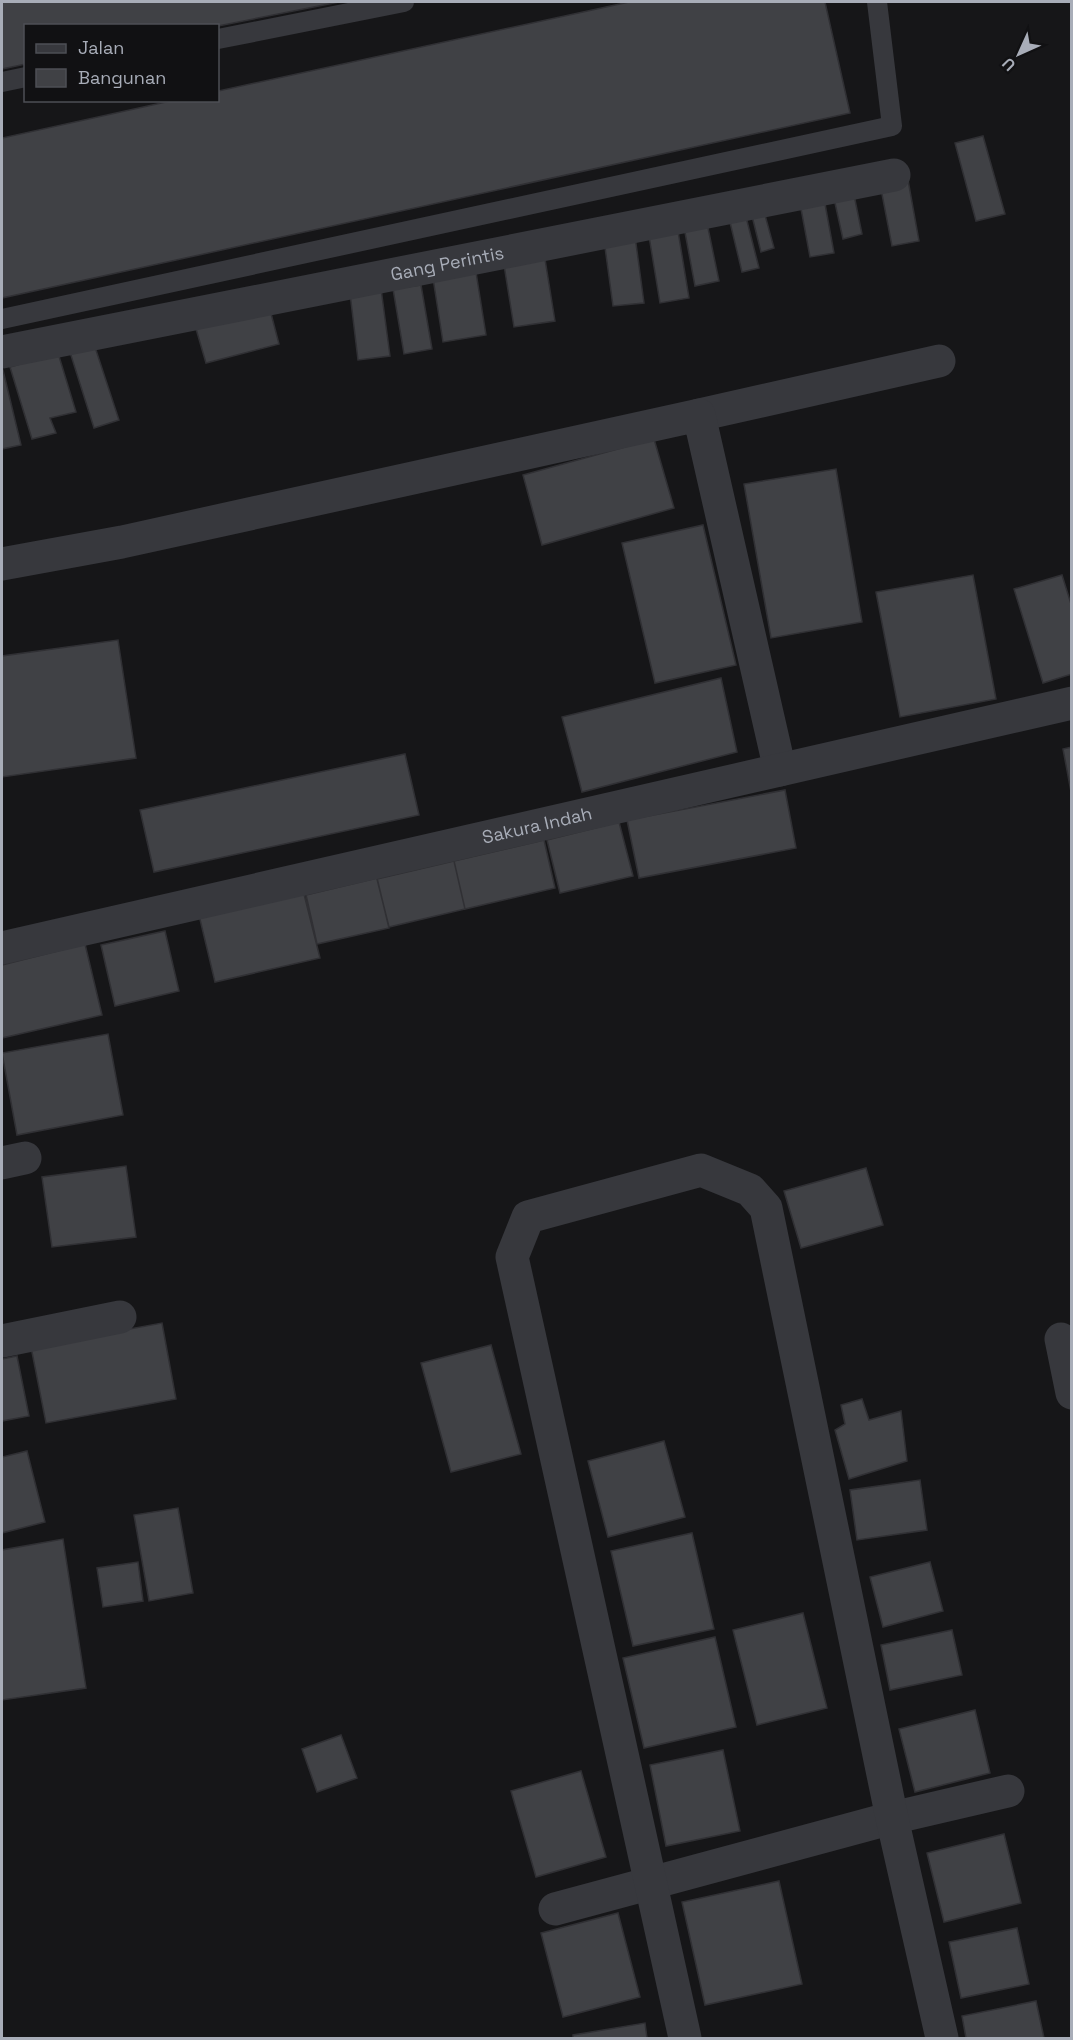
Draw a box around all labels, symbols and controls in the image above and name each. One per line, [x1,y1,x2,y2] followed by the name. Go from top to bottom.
[24,24,219,102] legend
[989,24,1049,84] north arrow
[78,36,124,59] text: Jalan
[998,53,1020,75] text: U
[78,66,166,89] text: Bangunan
[389,241,506,286] street label: Gang Perintis
[480,801,594,849] street label: Sakura Indah

